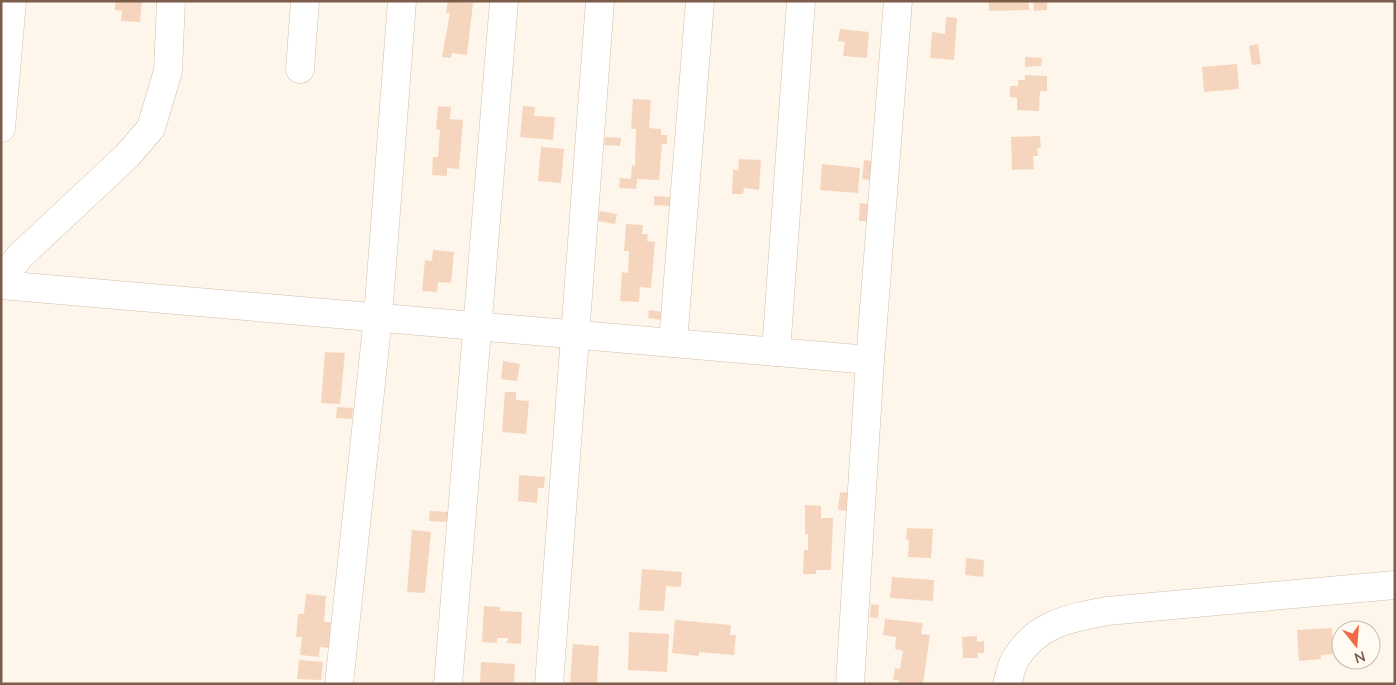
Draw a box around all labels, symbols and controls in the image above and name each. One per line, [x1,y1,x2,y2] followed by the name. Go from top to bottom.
[1331,620,1381,670] north arrow
[1352,647,1367,668] text: N

